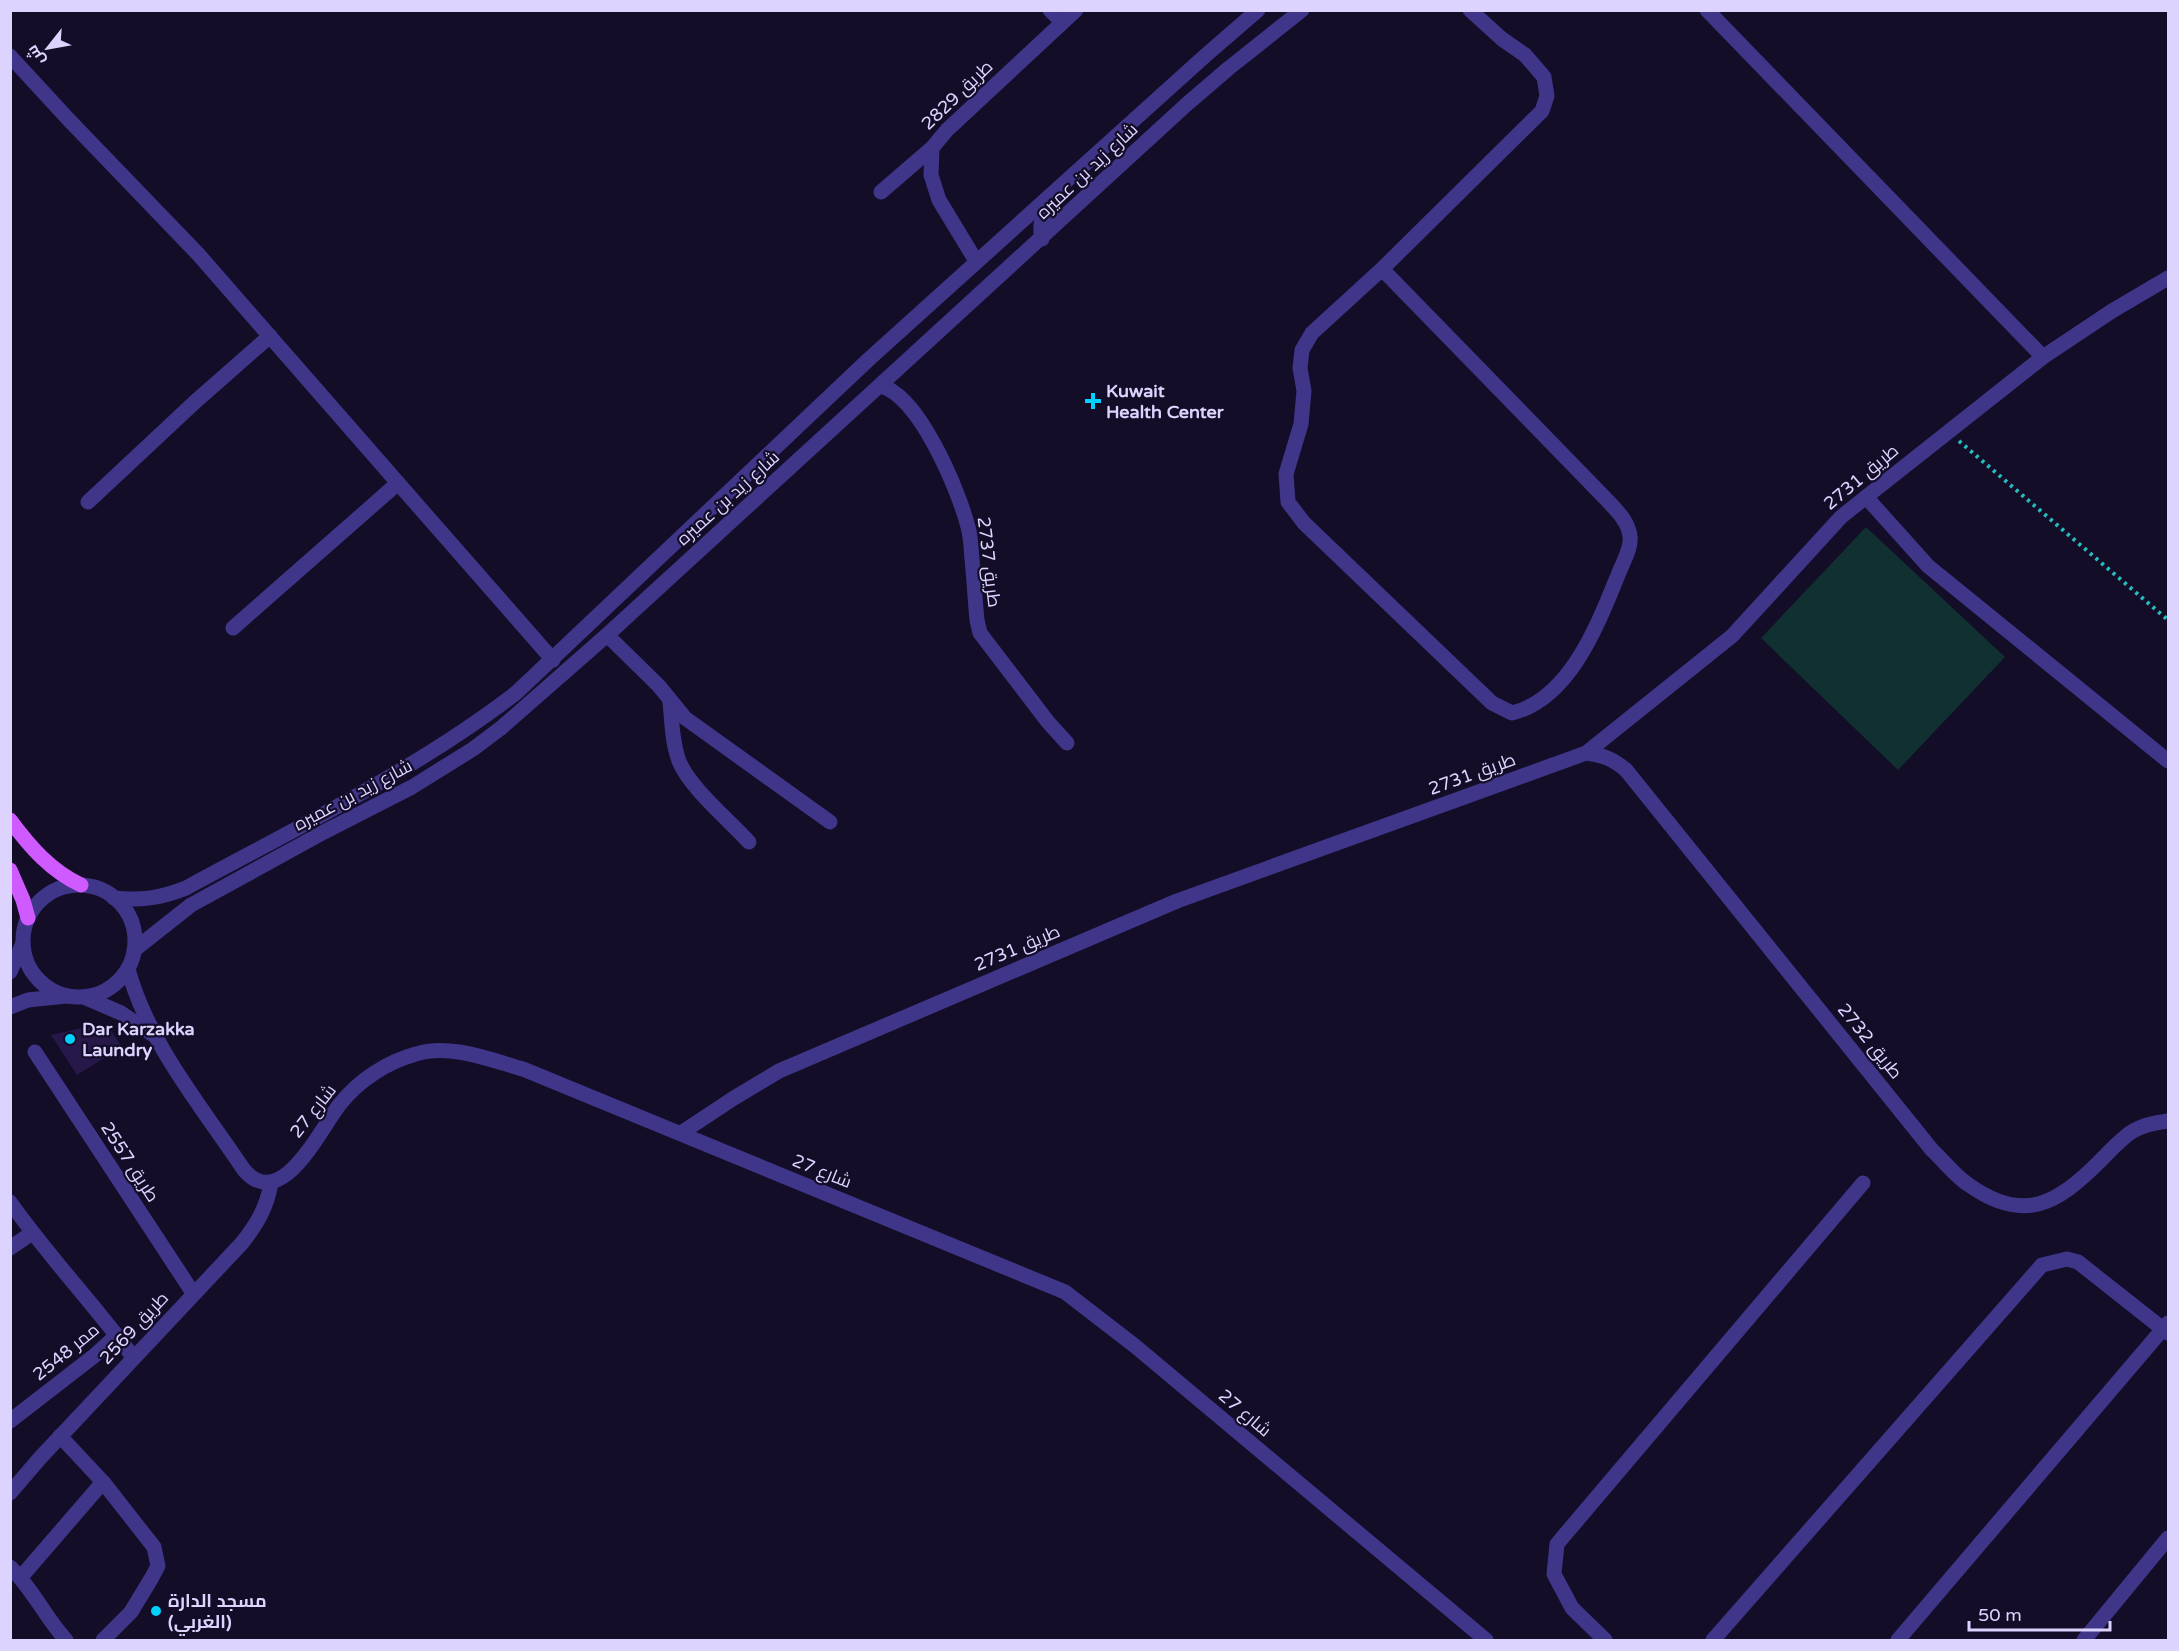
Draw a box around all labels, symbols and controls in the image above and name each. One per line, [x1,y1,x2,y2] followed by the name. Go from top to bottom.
[18,18,78,78] north arrow
[22,41,50,69] text: ش
[917,55,998,135] street label: طريق 2829
[1032,118,1143,224] street label: شارع زيد بن عميره
[1106,380,1225,423] place label: Kuwait Health Center
[1084,392,1102,410] marker: Kuwait Health Center
[1819,439,1904,515] street label: طريق 2731
[672,446,785,551] street label: شارع زيد بن عميره
[972,515,1005,609] street label: طريق 2737
[1425,748,1519,801] street label: طريق 2731
[290,755,416,836] street label: شارع زيد بن عميره
[971,920,1064,977] street label: طريق 2731
[1832,999,1907,1084] street label: طريق 2732
[82,1018,195,1061] place label: Dar Karzakka Laundry
[63,1032,77,1046] marker: Dar Karzakka Laundry
[285,1080,342,1143] street label: شارع 27
[95,1118,164,1207] street label: طريق 2557
[789,1149,855,1194] street label: شارع 27
[95,1287,174,1369] street label: طريق 2569
[28,1319,104,1385] street label: ممر 2548
[1213,1385,1276,1442] street label: شارع 27
[168,1590,267,1637] place label: مسجد الدارة (الغربي)
[1969,1594,2110,1632] scale bar
[149,1604,163,1618] marker: مسجد الدارة (الغربي)
[1978,1604,2022,1626] text: 50 m

